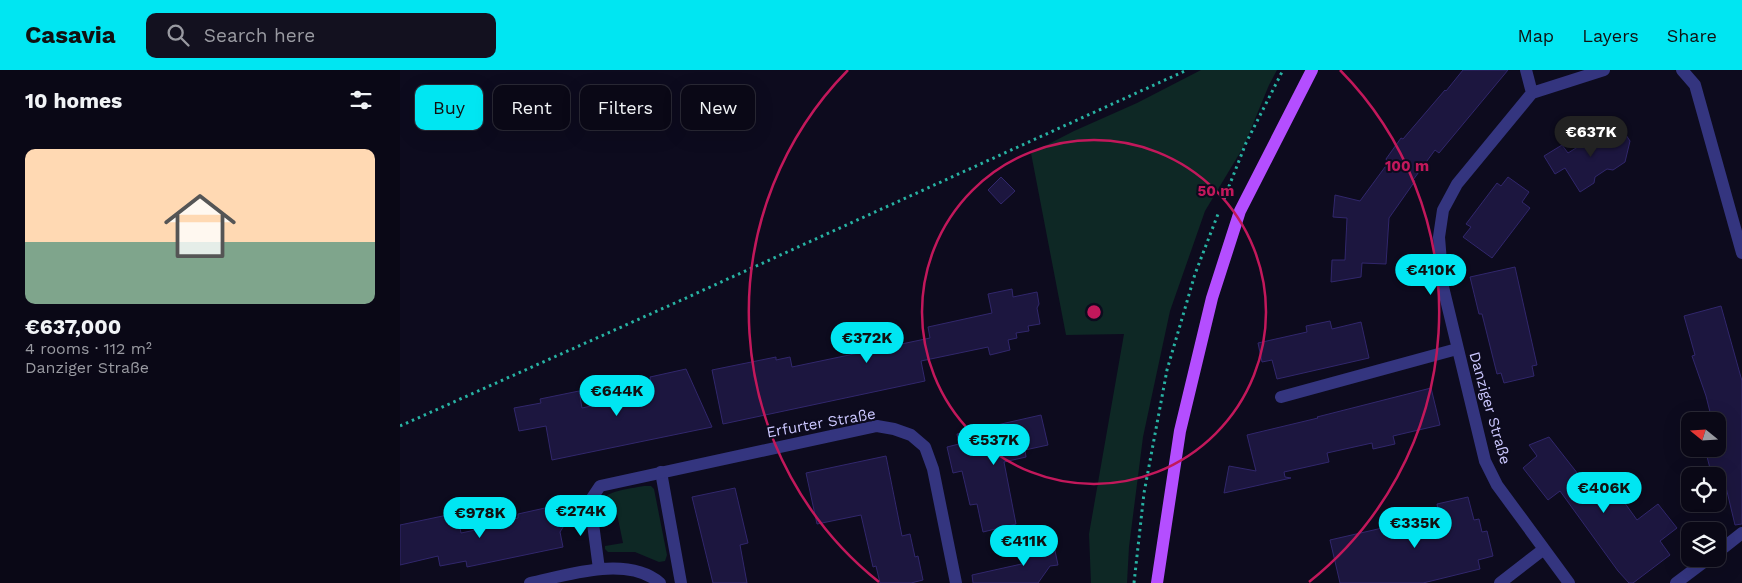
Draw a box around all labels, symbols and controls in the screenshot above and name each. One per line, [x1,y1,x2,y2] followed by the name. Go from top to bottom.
[146,13,496,58] search box
[25,21,116,49] text: Casavia
[164,21,192,49] icon: search
[204,24,315,47] text: Search here
[1517,25,1554,46] text: Map
[1582,25,1639,46] text: Layers
[1667,25,1717,46] text: Share
[415,85,483,130] chip: Buy
[493,85,570,130] chip: Rent
[580,85,671,130] chip: Filters
[681,85,755,130] chip: New
[347,86,375,114] icon: filters
[25,88,122,113] text: 10 homes
[1556,116,1626,158] pin: €637K
[1566,122,1616,141] text: €637K
[1385,157,1429,175] text: 100 m
[155,181,245,271] icon: home
[1198,182,1234,200] text: 50 m
[1396,254,1466,296] pin: €410K
[1406,260,1456,279] text: €410K
[1085,303,1103,321] centre of rings
[25,314,121,339] text: €637,000
[832,322,902,364] pin: €372K
[842,328,892,347] text: €372K
[25,339,152,358] text: 4 rooms · 112 m²
[1465,350,1515,466] street label: Danziger Straße
[25,358,149,377] text: Danziger Straße
[582,374,652,417] pin: €644K
[591,381,643,400] text: €644K
[765,405,877,441] street label: Erfurter Straße
[1681,412,1726,458] north arrow
[1681,412,1726,567] map controls
[959,424,1029,466] pin: €537K
[969,430,1019,449] text: €537K
[1681,467,1726,512] button: locate
[1569,472,1639,514] pin: €406K
[1578,478,1630,497] text: €406K
[546,494,616,537] pin: €274K
[445,496,515,539] pin: €978K
[556,501,606,520] text: €274K
[454,503,506,522] text: €978K
[1380,506,1450,549] pin: €335K
[1390,513,1440,532] text: €335K
[1681,522,1726,567] button: layers
[989,524,1059,567] pin: €411K
[1001,531,1047,550] text: €411K

